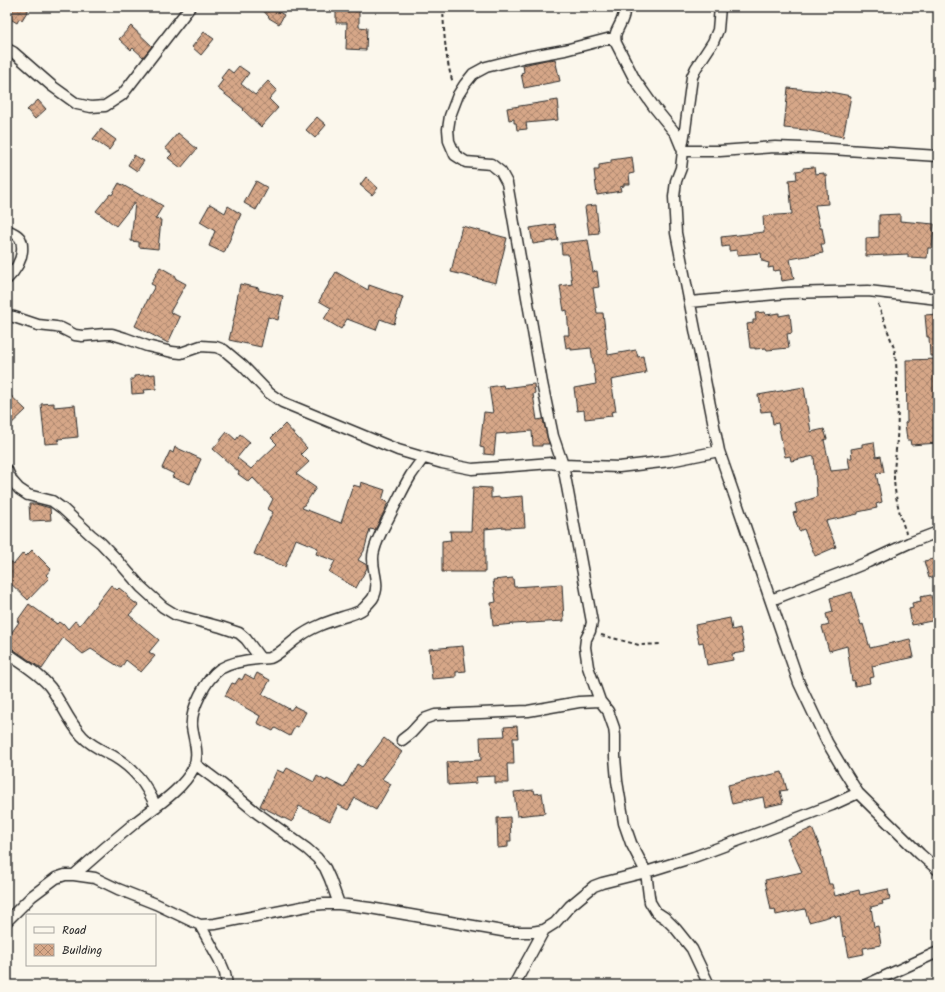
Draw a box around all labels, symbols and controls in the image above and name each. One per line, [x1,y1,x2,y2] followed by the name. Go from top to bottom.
[26,914,156,966] legend
[62,921,87,940] text: Road
[62,941,102,960] text: Building

